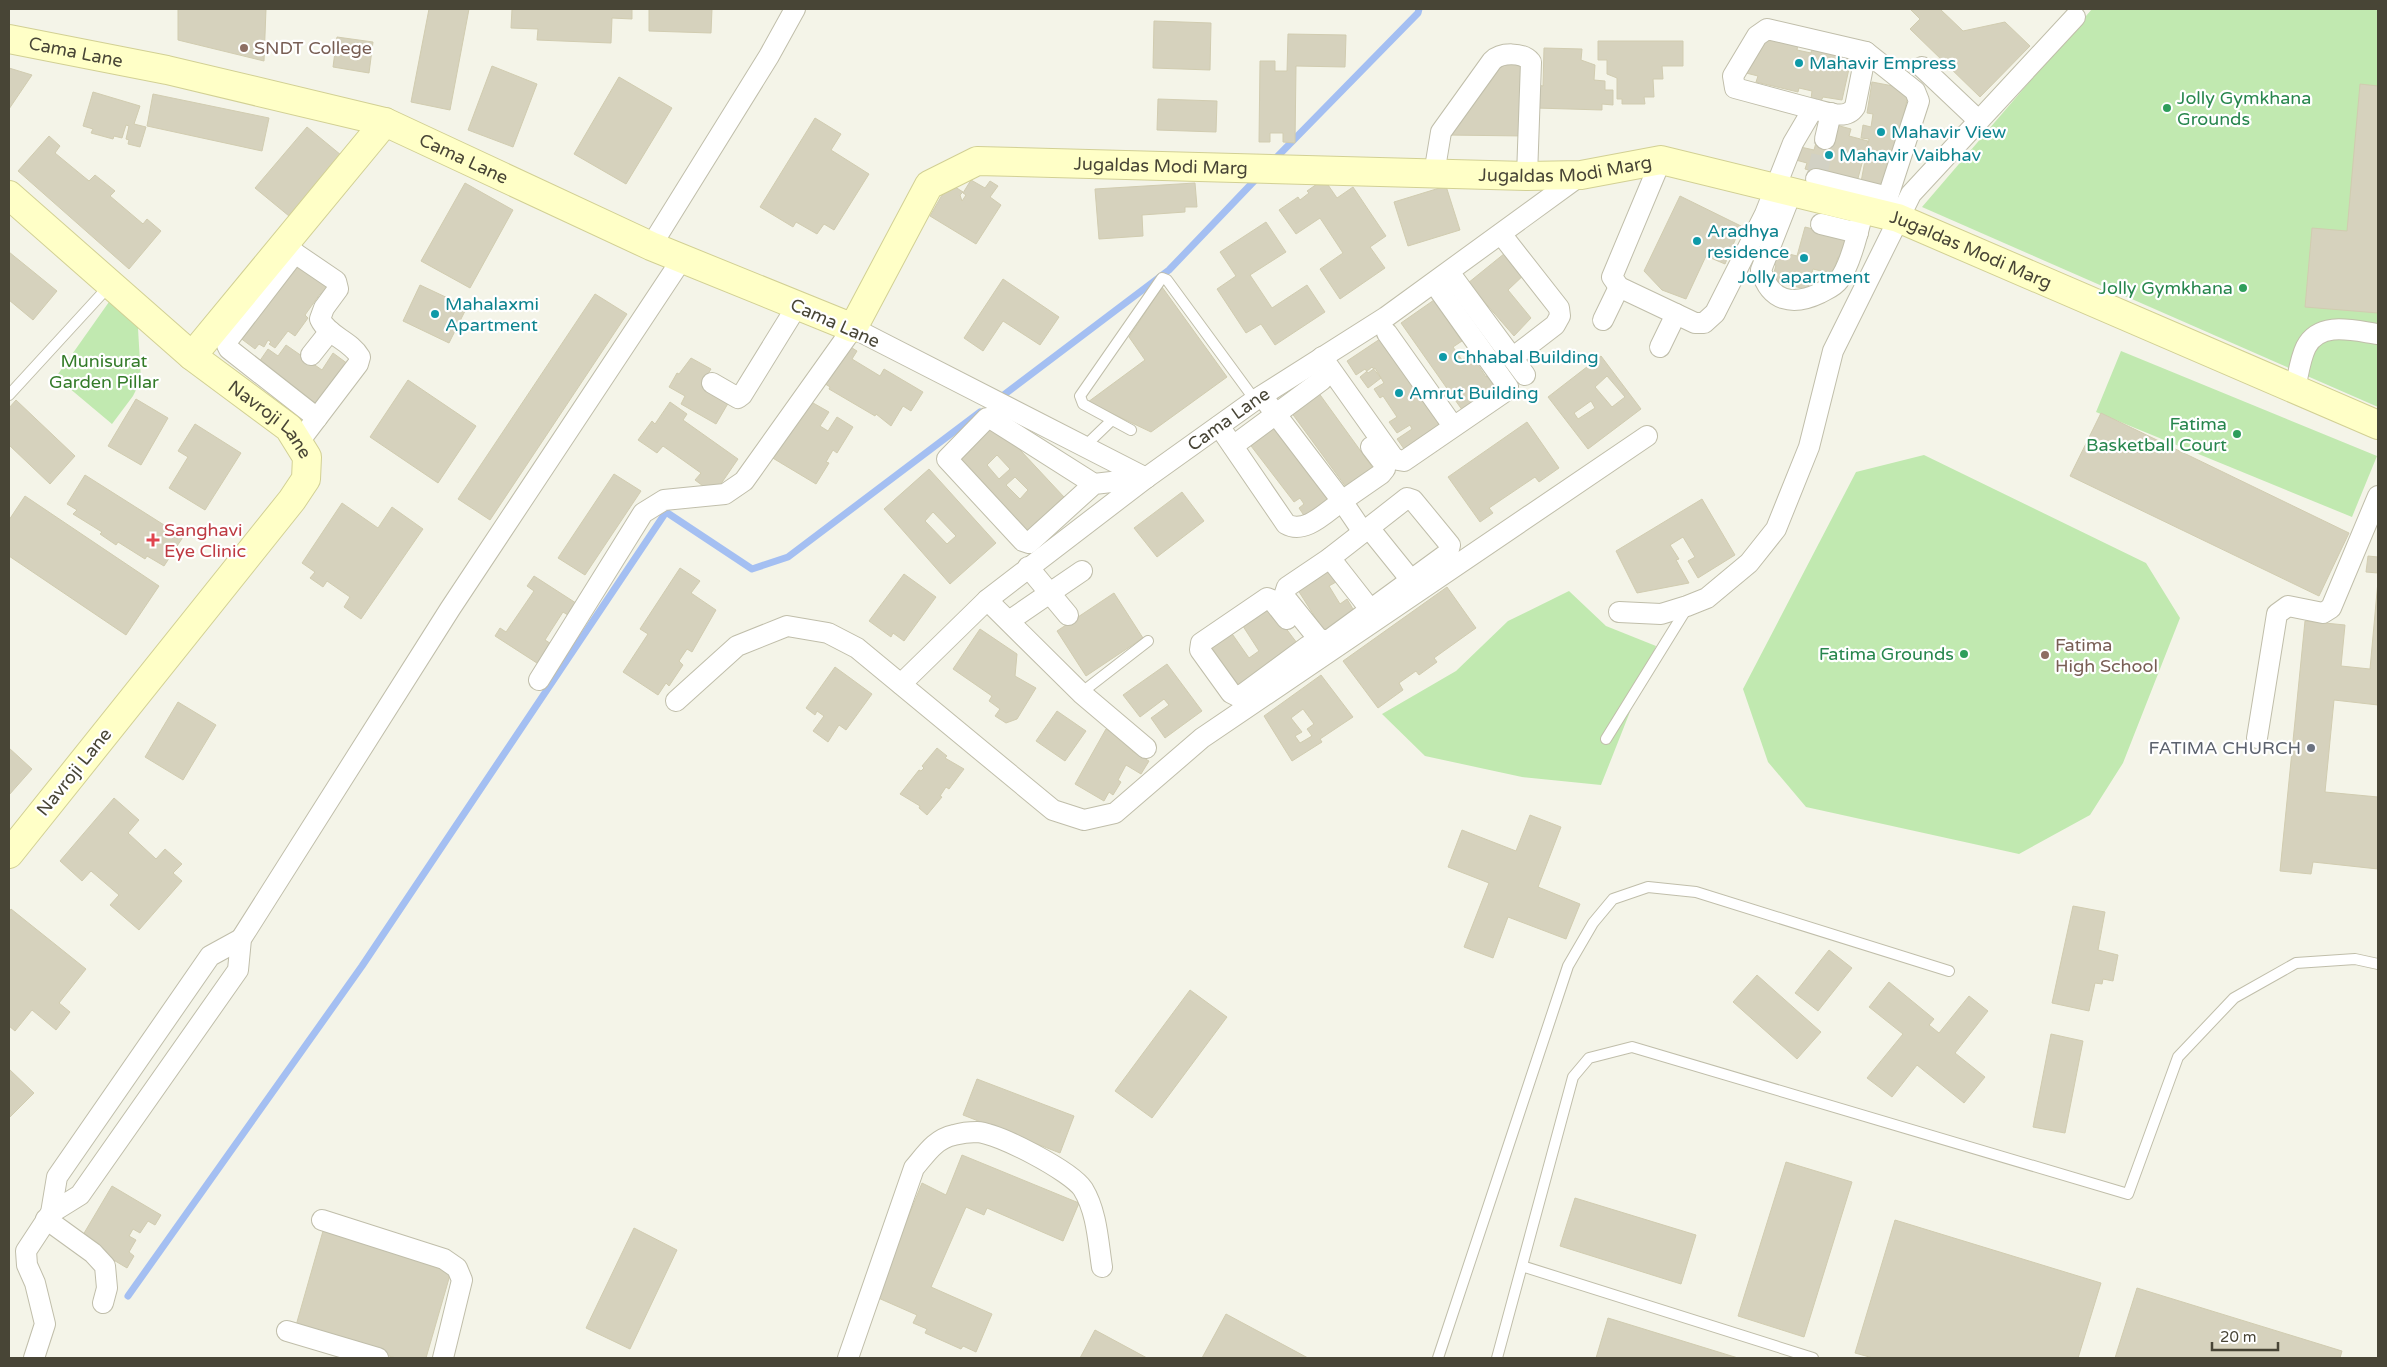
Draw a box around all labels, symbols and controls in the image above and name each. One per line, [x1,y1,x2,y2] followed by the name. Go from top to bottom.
[27,32,125,72] street label: Cama Lane
[254,37,372,59] place label: SNDT College
[238,42,250,54] marker: SNDT College
[1809,52,1956,74] place label: Mahavir Empress
[1793,57,1805,69] marker: Mahavir Empress
[2177,87,2311,130] place label: Jolly Gymkhana Grounds
[2161,102,2173,114] marker: Jolly Gymkhana Grounds
[1891,121,2006,143] place label: Mahavir View
[1875,126,1887,138] marker: Mahavir View
[416,129,512,189] street label: Cama Lane
[1839,144,1981,166] place label: Mahavir Vaibhav
[1823,149,1835,161] marker: Mahavir Vaibhav
[1478,151,1653,187] street label: Jugaldas Modi Marg
[1073,153,1248,179] street label: Jugaldas Modi Marg
[1888,205,2055,294] street label: Jugaldas Modi Marg
[1707,220,1789,263] place label: Aradhya residence
[1691,235,1703,247] marker: Aradhya residence
[1798,252,1810,264] marker: Jolly apartment
[1738,266,1870,288] place label: Jolly apartment
[2099,277,2233,299] place label: Jolly Gymkhana
[2237,282,2249,294] marker: Jolly Gymkhana
[445,293,539,336] place label: Mahalaxmi Apartment
[787,294,883,352] street label: Cama Lane
[429,308,441,320] marker: Mahalaxmi Apartment
[1453,346,1599,368] place label: Chhabal Building
[49,350,159,393] park label: Munisurat Garden Pillar
[1437,351,1449,363] marker: Chhabal Building
[224,376,316,463] street label: Navroji Lane
[1409,382,1539,404] place label: Amrut Building
[1183,383,1274,456] street label: Cama Lane
[1393,387,1405,399] marker: Amrut Building
[2086,413,2227,456] place label: Fatima Basketball Court
[2231,428,2243,440] marker: Fatima Basketball Court
[164,519,246,562] place label: Sanghavi Eye Clinic
[146,533,160,547] marker: Sanghavi Eye Clinic
[2055,634,2158,677] place label: Fatima High School
[1819,643,1954,665] place label: Fatima Grounds
[1958,648,1970,660] marker: Fatima Grounds
[2039,649,2051,661] marker: Fatima High School
[32,724,116,820] street label: Navroji Lane
[2148,737,2301,759] place label: FATIMA CHURCH
[2305,742,2317,754] marker: FATIMA CHURCH
[2212,1320,2278,1352] scale bar
[2220,1328,2257,1346] text: 20 m

